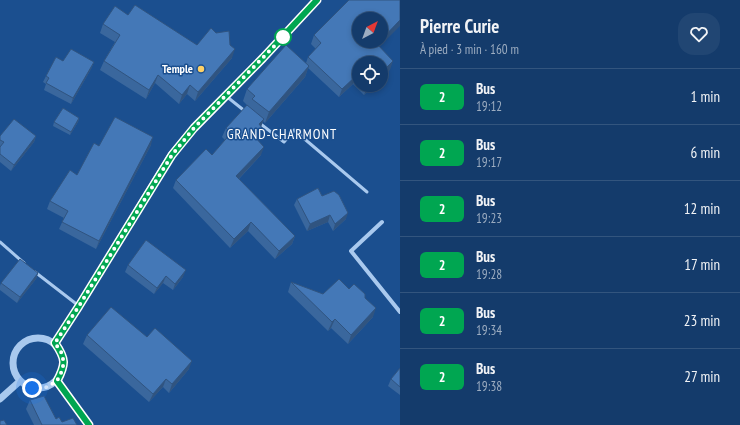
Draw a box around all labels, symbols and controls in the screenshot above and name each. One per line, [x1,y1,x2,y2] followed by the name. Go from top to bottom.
[352,12,388,48] north arrow
[352,12,388,92] map controls
[678,13,720,55] button: heart
[420,14,499,38] text: Pierre Curie
[274,28,292,46] unlabelled marker
[420,41,519,58] text: À pied · 3 min · 160 m
[352,56,388,92] button: locate
[162,61,193,76] place label: Temple
[196,64,206,74] marker: Temple
[476,79,495,98] text: Bus
[690,87,720,106] text: 1 min
[439,88,445,106] text: 2
[476,98,502,115] text: 19:12
[227,125,337,143] district label: GRAND-CHARMONT
[476,135,495,154] text: Bus
[690,143,720,162] text: 6 min
[439,144,445,162] text: 2
[476,154,502,171] text: 19:17
[476,191,495,210] text: Bus
[684,199,720,218] text: 12 min
[439,200,445,218] text: 2
[476,210,502,227] text: 19:23
[476,247,495,266] text: Bus
[684,255,720,274] text: 17 min
[439,256,445,274] text: 2
[476,266,502,283] text: 19:28
[476,303,495,322] text: Bus
[684,311,720,330] text: 23 min
[439,312,445,330] text: 2
[476,322,502,339] text: 19:34
[476,359,495,378] text: Bus
[684,367,720,386] text: 27 min
[439,368,445,386] text: 2
[22,378,42,398] your location
[476,378,502,395] text: 19:38

